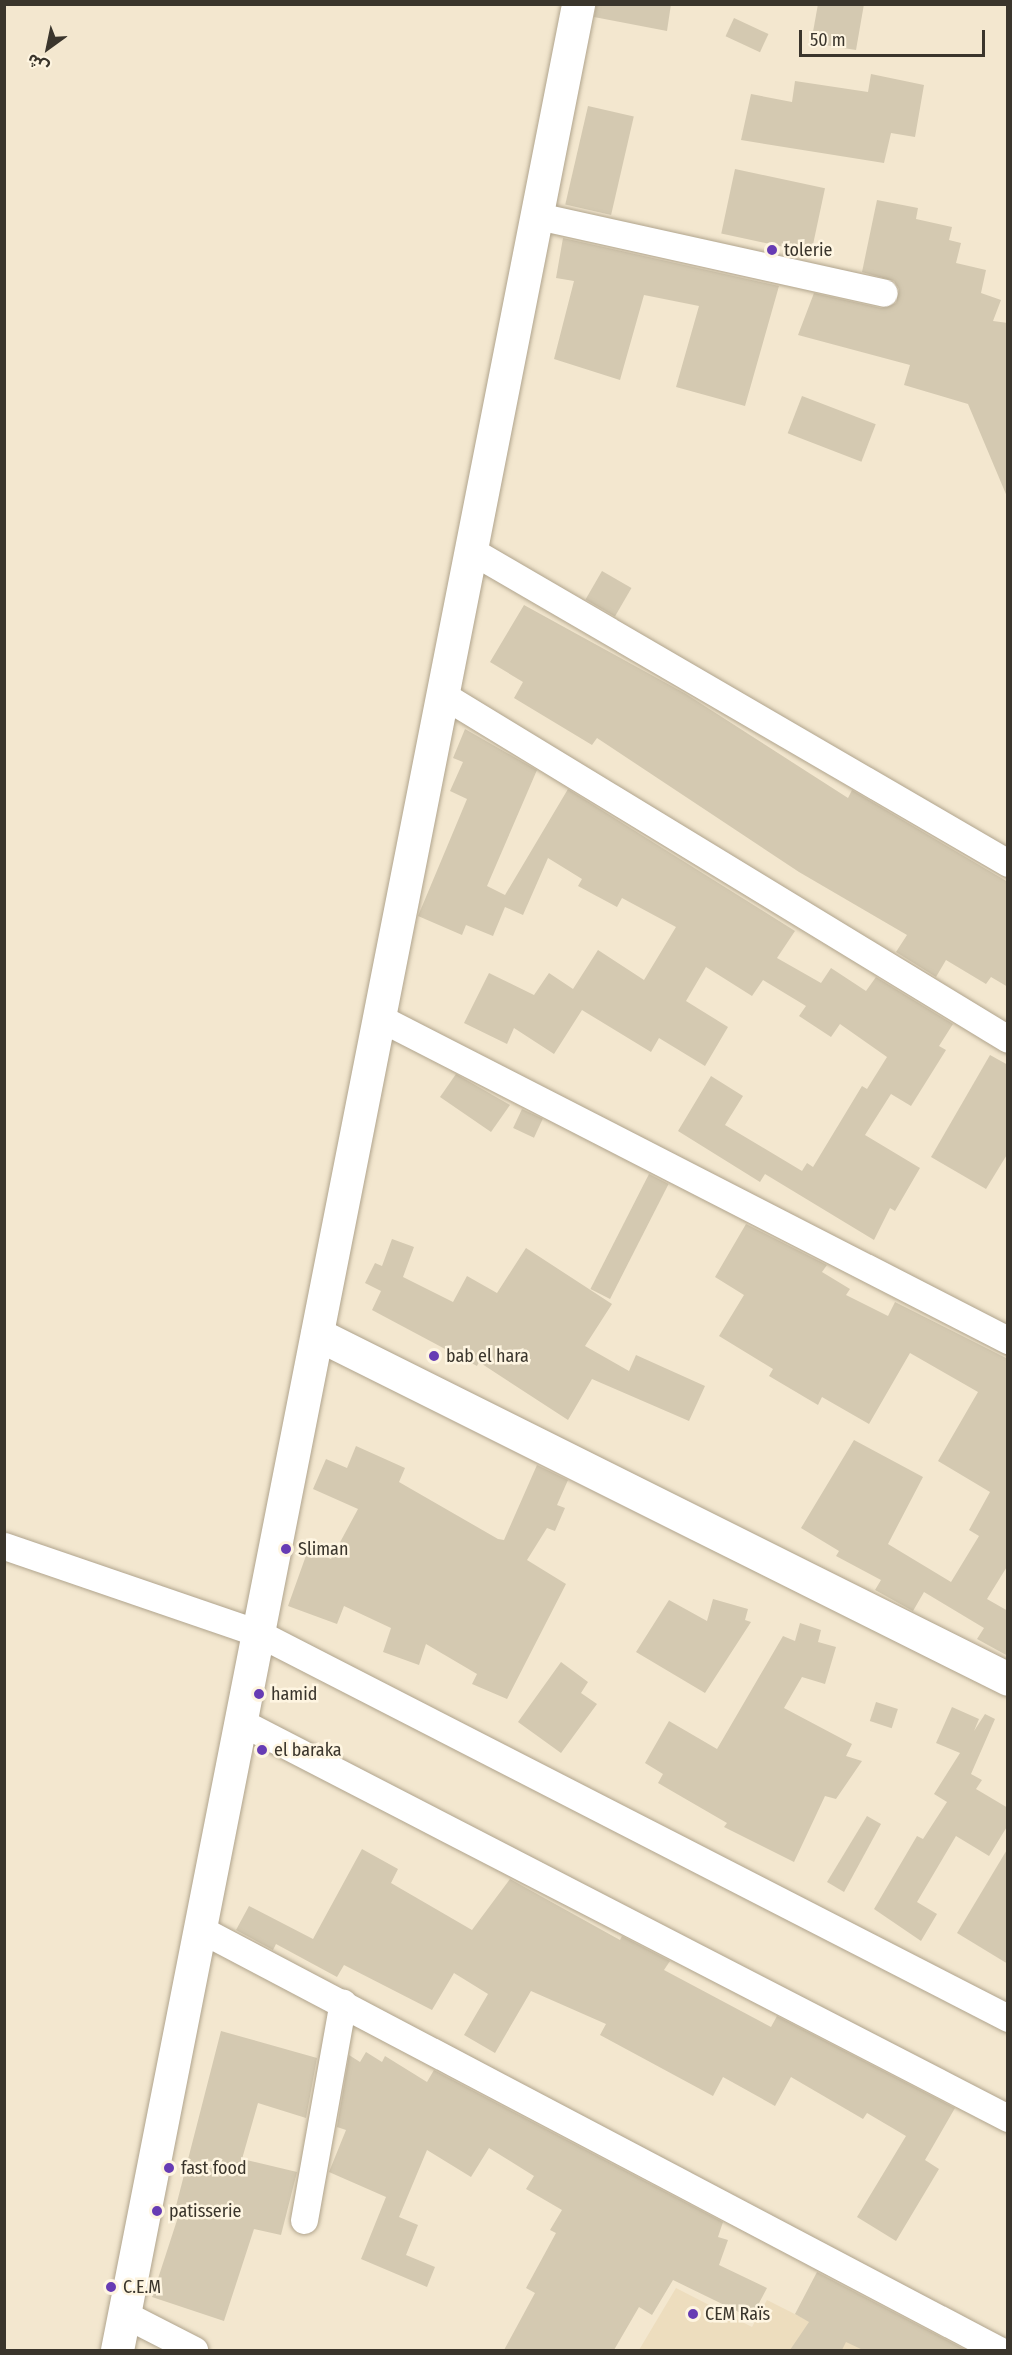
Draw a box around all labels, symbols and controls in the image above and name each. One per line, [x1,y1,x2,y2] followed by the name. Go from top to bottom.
[18,18,78,78] north arrow
[802,18,988,56] scale bar
[810,29,846,51] text: 50 m
[24,50,52,77] text: ش
[784,239,832,261] place label: tolerie
[765,243,779,257] marker: tolerie
[446,1345,529,1367] place label: bab el hara
[427,1349,441,1363] marker: bab el hara
[298,1538,348,1560] place label: Sliman
[279,1542,293,1556] marker: Sliman
[271,1683,317,1705] place label: hamid
[252,1687,266,1701] marker: hamid
[274,1739,342,1761] place label: el baraka
[255,1743,269,1757] marker: el baraka
[181,2157,247,2179] place label: fast food
[162,2161,176,2175] marker: fast food
[169,2200,241,2222] place label: patisserie
[150,2204,164,2218] marker: patisserie
[123,2276,161,2298] place label: C.E.M
[104,2280,118,2294] marker: C.E.M
[705,2303,770,2325] place label: CEM Raïs
[686,2307,700,2321] marker: CEM Raïs

